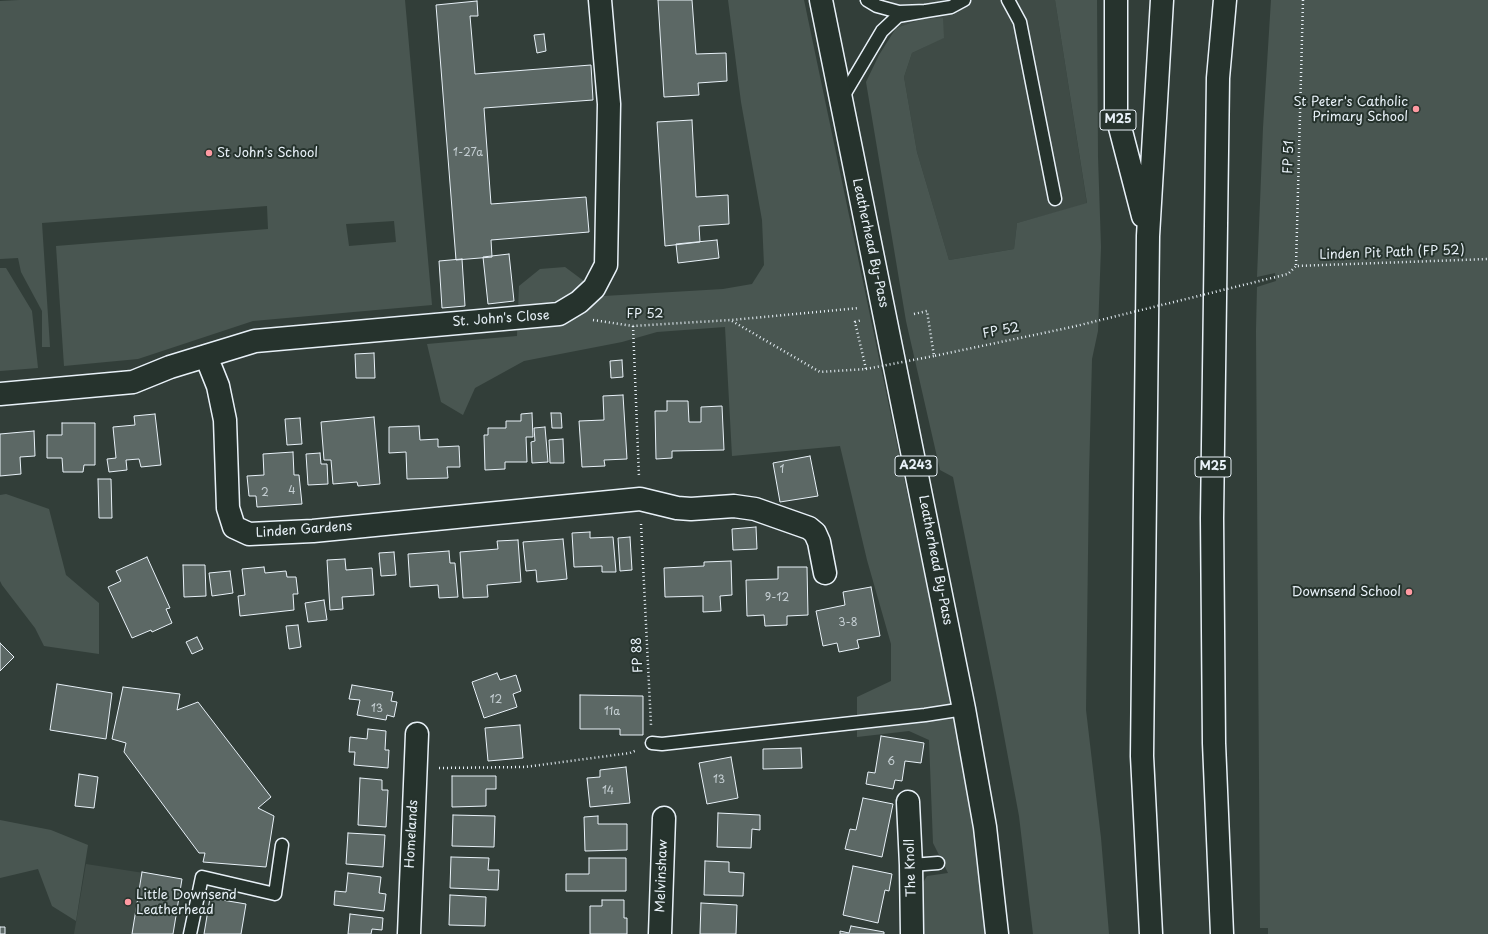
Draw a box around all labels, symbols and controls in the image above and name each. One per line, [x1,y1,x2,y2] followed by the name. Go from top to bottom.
[1293,94,1408,125] place label: St Peter's Catholic Primary School
[1411,104,1421,114] marker: St Peter's Catholic Primary School
[1100,110,1136,130] road number: M25
[1281,140,1297,174] street label: FP 51
[217,145,318,161] place label: St John's School
[453,146,483,160] house number: 1-27a
[204,148,214,158] marker: St John's School
[849,177,891,309] street label: Leatherhead By-Pass
[1319,243,1465,263] street label: Linden Pit Path (FP 52)
[627,306,663,322] street label: FP 52
[452,308,550,330] street label: St. John's Close
[981,320,1021,342] street label: FP 52
[895,456,937,476] road number: A243
[1195,457,1231,477] road number: M25
[780,463,784,477] house number: 1
[288,484,296,498] house number: 4
[261,486,269,500] house number: 2
[915,494,955,626] street label: Leatherhead By-Pass
[255,519,353,541] street label: Linden Gardens
[1291,584,1401,600] place label: Downsend School
[1404,587,1414,597] marker: Downsend School
[765,591,789,605] house number: 9-12
[838,616,858,630] house number: 3-8
[629,637,647,673] street label: FP 88
[490,693,502,707] house number: 12
[371,702,383,716] house number: 13
[604,705,620,719] house number: 11a
[887,755,895,769] house number: 6
[713,773,725,787] house number: 13
[602,784,614,798] house number: 14
[402,799,422,869] street label: Homelands
[653,839,671,913] street label: Melvinshaw
[902,839,920,897] street label: The Knoll
[136,887,237,918] place label: Little Downsend Leatherhead
[123,897,133,907] marker: Little Downsend Leatherhead

